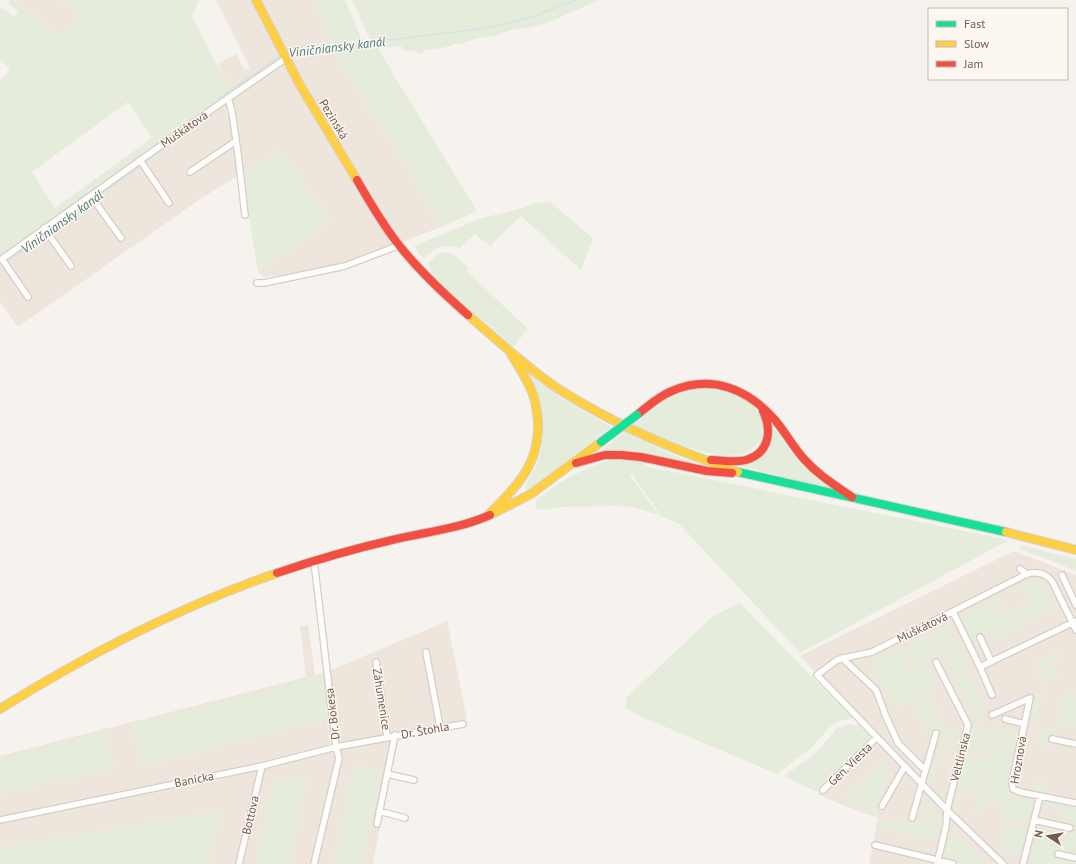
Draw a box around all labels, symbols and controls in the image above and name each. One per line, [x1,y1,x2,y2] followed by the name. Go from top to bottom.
[928,8,1068,80] legend
[964,16,985,31] text: Fast
[288,33,387,61] water label: Viničniansky kanál
[964,36,989,51] text: Slow
[963,56,983,71] text: Jam
[316,96,352,142] street label: Pezinská
[157,107,211,151] street label: Muškátová
[18,186,107,258] water label: Viničniansky kanál
[894,608,950,646] street label: Muškátová
[370,667,394,731] street label: Záhumenice
[321,687,343,741] street label: Dr. Bokesa
[400,718,450,742] street label: Dr. Štohla
[946,731,973,784] street label: Veltlínska
[1006,735,1030,785] street label: Hroznová
[825,739,875,789] street label: Gen. Viesta
[173,768,215,790] street label: Banícka
[238,794,262,836] street label: Bottova
[1028,816,1068,856] north arrow
[1031,829,1046,839] text: N

